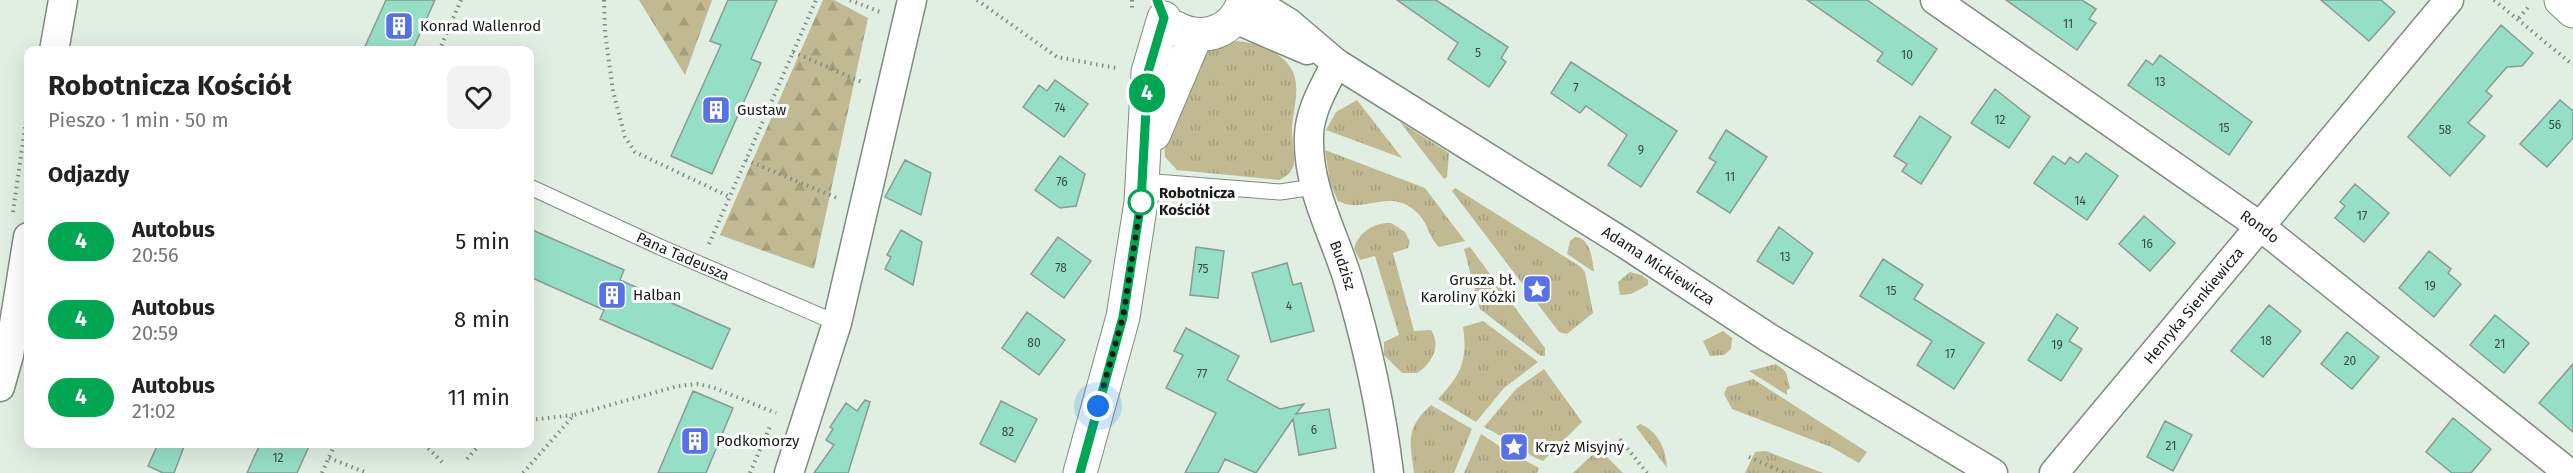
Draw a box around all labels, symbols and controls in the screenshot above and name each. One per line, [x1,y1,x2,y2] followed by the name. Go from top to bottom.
[383,10,415,42] building icon: Konrad Wallenrod
[420,17,541,35] place label: Konrad Wallenrod
[2063,17,2073,31] house number: 11
[1475,46,1481,60] house number: 5
[1901,48,1913,62] house number: 10
[447,66,510,129] button: heart
[48,69,292,102] text: Robotnicza Kościół
[1128,74,1166,112] line badge: 4
[2154,75,2166,89] house number: 13
[1141,80,1153,106] text: 4
[1573,81,1579,95] house number: 7
[700,94,732,126] building icon: Gustaw
[737,101,787,119] place label: Gustaw
[1054,101,1066,115] house number: 74
[48,108,229,132] text: Pieszo · 1 min · 50 m
[1994,113,2006,127] house number: 12
[2549,118,2561,132] house number: 56
[2218,121,2230,135] house number: 15
[2439,123,2452,137] house number: 58
[1638,143,1644,157] house number: 9
[48,161,129,188] text: Odjazdy
[1725,170,1735,184] house number: 11
[1056,175,1068,189] house number: 76
[1159,184,1235,219] place label: Robotnicza Kościół
[1128,189,1154,215] marker: Robotnicza Kościół
[2074,194,2086,208] house number: 14
[2237,206,2283,247] street label: Rondo
[2357,209,2367,223] house number: 17
[132,216,215,243] text: Autobus
[1599,223,1718,309] street label: Adama Mickiewicza
[75,228,87,254] text: 4
[455,228,510,255] text: 5 min
[634,228,732,285] street label: Pana Tadeusza
[2141,237,2153,251] house number: 16
[1326,238,1360,293] street label: Budzisz
[132,243,179,267] text: 20:56
[2140,244,2247,368] street label: Henryka Sienkiewicza
[1779,250,1791,264] house number: 13
[1055,261,1067,275] house number: 78
[1197,262,1209,276] house number: 75
[1421,271,1516,306] place label: Grusza bł. Karoliny Kózki
[1521,273,1553,305] place icon: Grusza bł. Karoliny Kózki
[596,279,628,311] building icon: Halban
[2424,279,2436,293] house number: 19
[1885,284,1897,298] house number: 15
[633,286,681,304] place label: Halban
[132,294,215,321] text: Autobus
[1286,299,1293,313] house number: 4
[75,306,87,332] text: 4
[454,306,510,333] text: 8 min
[132,321,178,345] text: 20:59
[2260,334,2272,348] house number: 18
[1027,336,1041,350] house number: 80
[2495,337,2505,351] house number: 21
[2051,338,2063,352] house number: 19
[1945,347,1955,361] house number: 17
[2344,354,2357,368] house number: 20
[1197,367,1207,381] house number: 77
[132,372,215,399] text: Autobus
[75,384,87,410] text: 4
[447,384,510,411] text: 11 min
[1083,391,1113,421] your location
[132,399,176,423] text: 21:02
[1311,423,1317,437] house number: 6
[679,425,711,457] building icon: Podkomorzy
[1002,425,1014,439] house number: 82
[1498,431,1530,463] place icon: Krzyż Misyjny
[716,432,800,450] place label: Podkomorzy
[1535,438,1625,456] place label: Krzyż Misyjny
[2166,439,2176,453] house number: 21
[272,451,284,465] house number: 12

